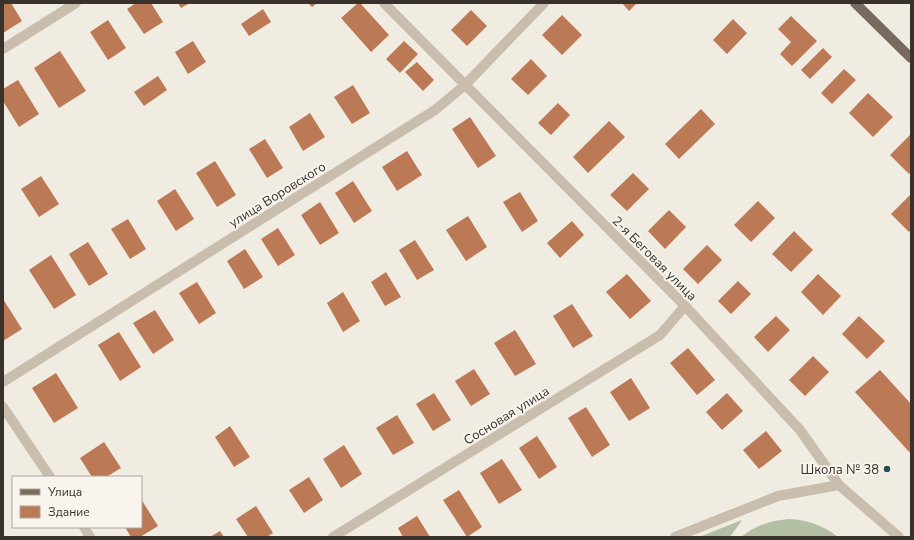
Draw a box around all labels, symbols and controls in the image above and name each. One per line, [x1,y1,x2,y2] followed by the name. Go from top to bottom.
[226,158,329,232] street label: улица Воровского
[608,212,701,305] street label: 2-я Беговая улица
[460,382,553,449] street label: Сосновая улица
[800,461,879,479] place label: Школа № 38
[882,464,892,474] marker: Школа № 38
[12,476,142,528] legend
[47,484,82,500] text: Улица
[48,504,90,520] text: Здание

